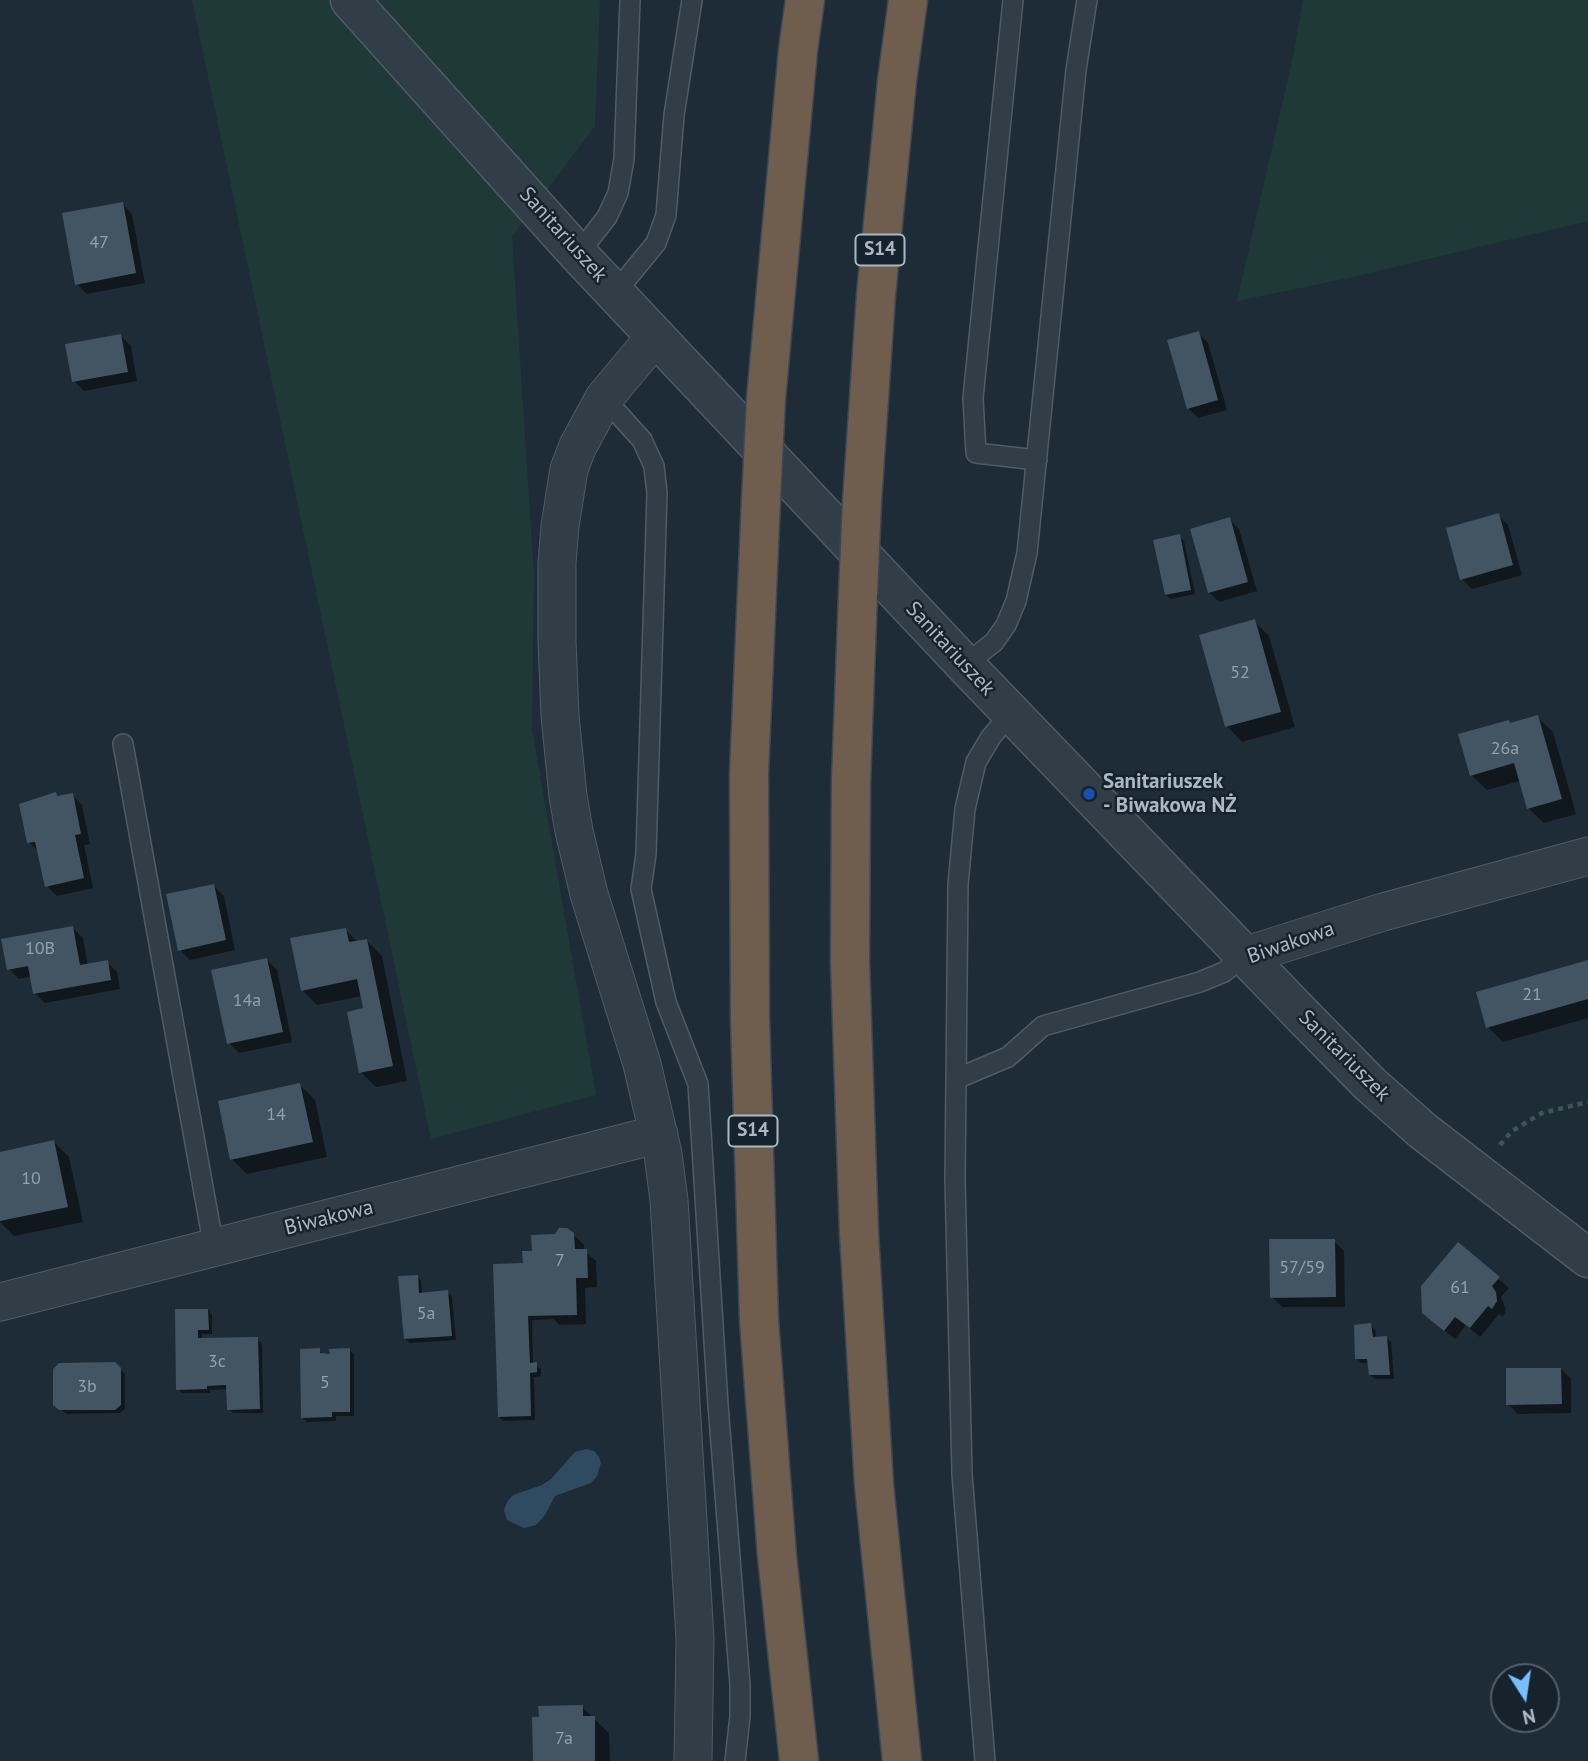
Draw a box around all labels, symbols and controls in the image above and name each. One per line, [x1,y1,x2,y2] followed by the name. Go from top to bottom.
[514,182,612,288] street label: Sanitariuszek
[89,232,109,254] house number: 47
[856,234,904,266] road number: S14
[900,597,1000,701] street label: Sanitariuszek
[1230,662,1250,684] house number: 52
[1491,738,1519,760] house number: 26a
[1103,769,1237,819] place label: Sanitariuszek - Biwakowa NŻ
[1081,786,1097,802] marker: Sanitariuszek - Biwakowa NŻ
[1244,916,1338,970] street label: Biwakowa
[25,938,55,960] house number: 10B
[1522,984,1542,1006] house number: 21
[233,990,261,1012] house number: 14a
[1293,1005,1395,1107] street label: Sanitariuszek
[266,1104,286,1126] house number: 14
[728,1116,778,1147] road number: S14
[21,1168,41,1190] house number: 10
[282,1195,376,1241] street label: Biwakowa
[555,1250,565,1272] house number: 7
[1279,1257,1325,1279] house number: 57/59
[1450,1277,1470,1299] house number: 61
[417,1303,435,1325] house number: 5a
[208,1351,226,1373] house number: 3c
[320,1372,330,1394] house number: 5
[77,1376,97,1398] house number: 3b
[1490,1663,1560,1733] north arrow
[1520,1704,1538,1730] text: N
[555,1728,573,1750] house number: 7a

